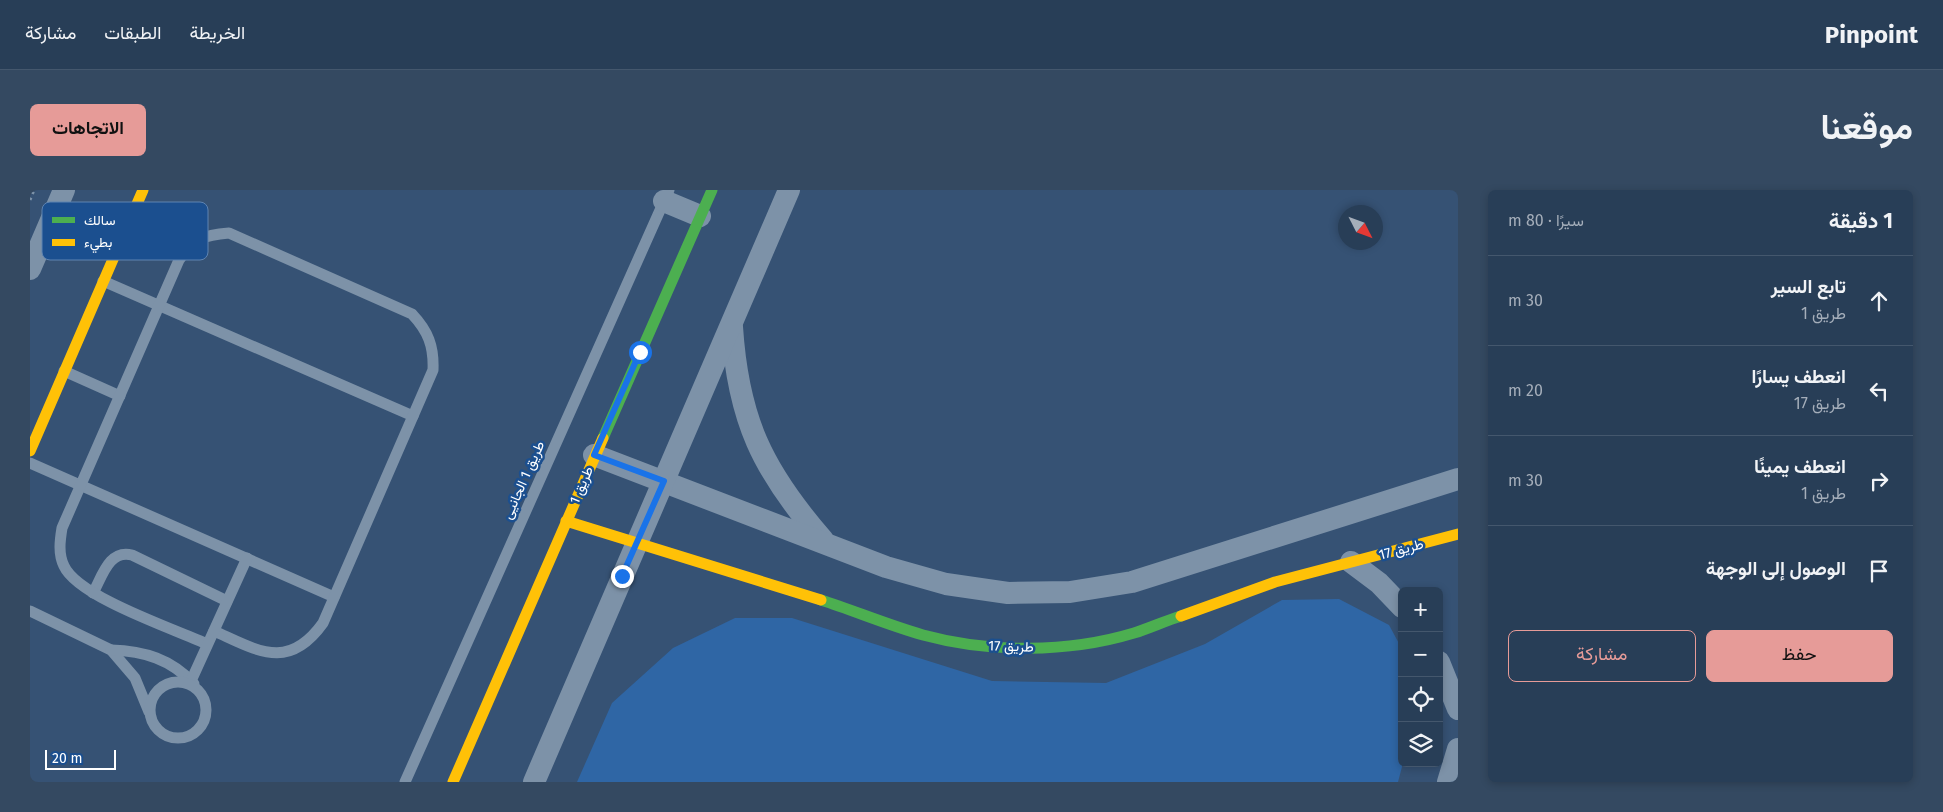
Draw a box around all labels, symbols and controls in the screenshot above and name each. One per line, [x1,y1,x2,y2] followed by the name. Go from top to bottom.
[1825,21,1918,49] text: Pinpoint
[25,22,76,44] text: مشاركة
[104,22,161,44] text: الطبقات
[189,22,245,44] text: الخريطة
[30,104,146,156] button: الاتجاهات
[1820,106,1913,148] text: موقعنا
[42,202,208,260] legend
[1338,205,1383,250] north arrow
[1829,208,1893,234] text: 1 دقيقة
[1508,211,1584,230] text: سيرًا · 80 m
[84,212,115,229] text: سالك
[84,234,112,254] text: بطيء
[1771,275,1846,298] text: تابع السير
[1865,287,1893,315] icon: ahead
[1508,291,1543,310] text: 30 m
[1801,304,1846,323] text: طريق 1
[629,341,652,364] route start
[1752,365,1846,388] text: انعطف يسارًا
[1865,377,1893,405] icon: left
[1508,381,1543,400] text: 20 m
[1794,394,1846,413] text: طريق 17
[499,438,548,522] street label: طريق 1 الجانيى
[1754,455,1846,478] text: انعطف يمينًا
[566,464,597,507] street label: طريق 1
[1865,467,1893,495] icon: right
[1508,471,1543,490] text: 30 m
[1801,484,1846,503] text: طريق 1
[1377,535,1425,564] street label: طريق 17
[1706,557,1846,580] text: الوصول إلى الوجهة
[1865,557,1893,585] icon: arrive
[611,565,634,588] route end
[1398,587,1443,767] map controls
[1398,587,1443,632] button: +
[1508,630,1696,682] button: مشاركة
[1706,630,1893,682] button: حفظ
[1398,632,1443,677] button: −
[988,637,1034,656] street label: طريق 17
[1398,677,1443,722] button: locate
[1398,722,1443,767] button: layers
[45,747,116,770] scale bar
[52,750,82,767] text: 20 m

